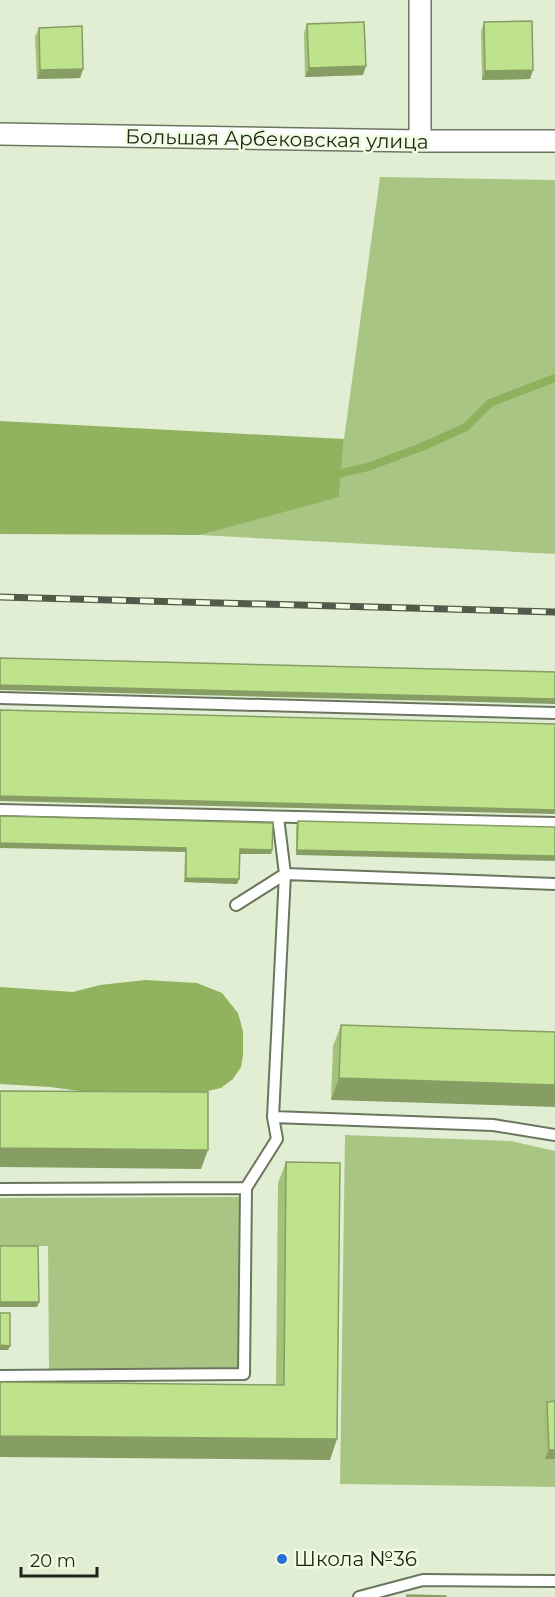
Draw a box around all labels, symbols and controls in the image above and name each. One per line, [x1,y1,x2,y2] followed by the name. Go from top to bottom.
[125,124,429,154] street label: Большая Арбековская улица
[21,1540,98,1578] scale bar
[294,1547,417,1571] place label: Школа №36
[30,1550,76,1572] text: 20 m
[275,1552,289,1566] marker: Школа №36

